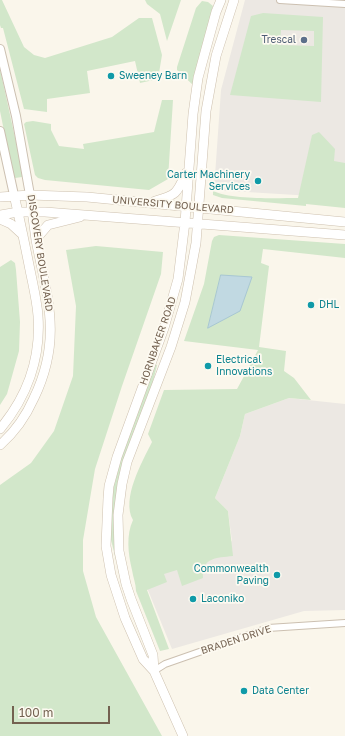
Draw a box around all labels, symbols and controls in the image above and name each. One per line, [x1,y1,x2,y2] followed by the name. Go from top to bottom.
[262,34,296,46] place label: Trescal
[299,35,309,45] marker: Trescal
[119,70,187,82] place label: Sweeney Barn
[106,71,116,81] marker: Sweeney Barn
[167,169,250,192] place label: Carter Machinery Services
[253,176,263,186] marker: Carter Machinery Services
[25,194,55,312] street label: DISCOVERY BOULEVARD
[112,194,234,216] street label: UNIVERSITY BOULEVARD
[137,295,179,387] street label: HORNBAKER ROAD
[319,299,339,311] place label: DHL
[306,300,316,310] marker: DHL
[216,354,272,378] place label: Electrical Innovations
[203,361,213,371] marker: Electrical Innovations
[194,563,269,586] place label: Commonwealth Paving
[272,570,282,580] marker: Commonwealth Paving
[201,593,244,605] place label: Laconiko
[188,594,198,604] marker: Laconiko
[199,623,273,657] street label: BRADEN DRIVE
[252,685,309,697] place label: Data Center
[239,686,249,696] marker: Data Center
[14,698,112,724] scale bar
[19,705,53,720] text: 100 m

